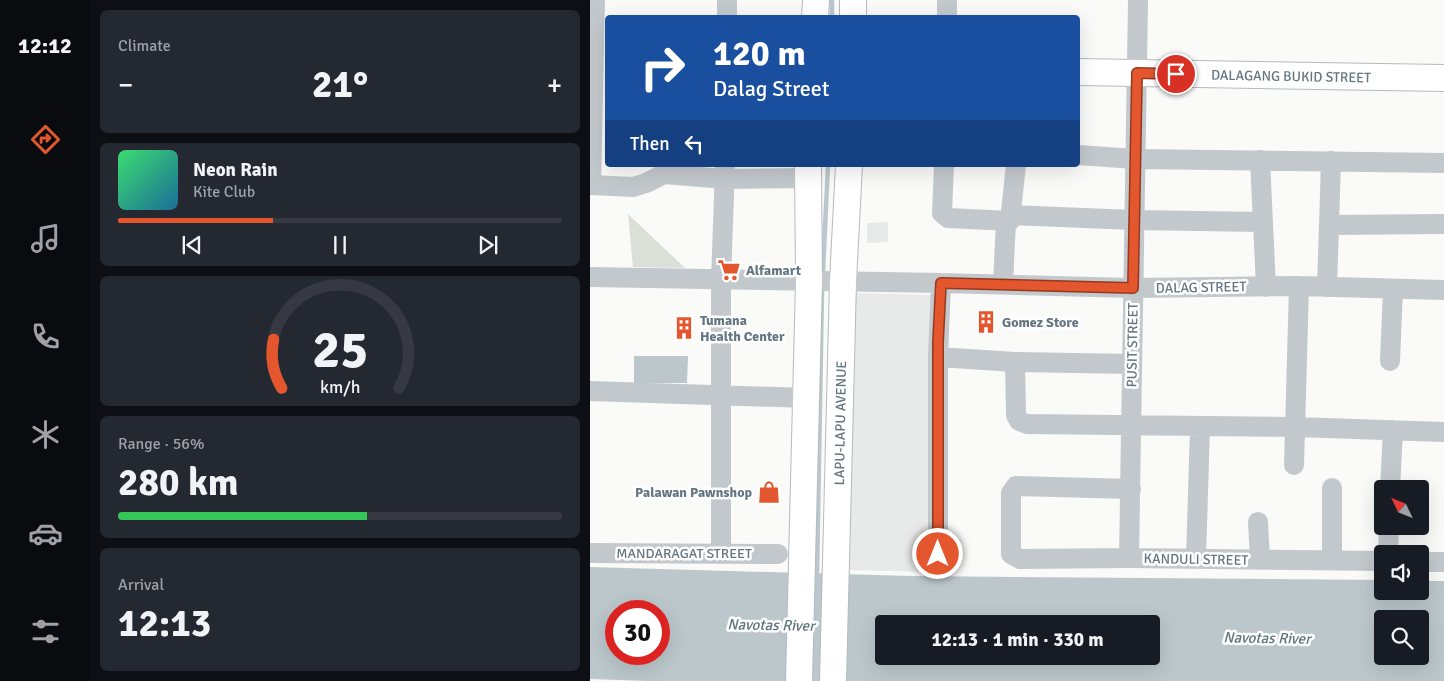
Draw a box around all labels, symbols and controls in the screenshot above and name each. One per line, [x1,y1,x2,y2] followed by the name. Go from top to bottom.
[18,32,72,59] text: 12:12
[713,32,806,75] text: 120 m
[630,35,695,100] icon: right
[118,36,171,56] text: Climate
[1155,53,1197,95] pin
[1162,60,1190,88] icon: arrive
[312,61,368,108] text: 21°
[1211,67,1371,86] street label: DALAGANG BUKID STREET
[118,68,133,102] text: −
[547,68,562,102] text: +
[713,75,830,102] text: Dalag Street
[28,122,63,157] icon: directions
[680,130,708,158] icon: left
[630,132,670,156] text: Then
[193,158,278,182] text: Neon Rain
[193,182,255,202] text: Kite Club
[28,221,63,256] icon: music
[178,231,206,259] icon: previous
[326,231,354,259] icon: pause
[474,231,502,259] icon: next
[716,257,742,283] supermarket icon: Alfamart
[746,262,802,279] place label: Alfamart
[1156,278,1247,297] street label: DALAG STREET
[1123,302,1142,387] street label: PUSIT STREET
[973,309,999,335] building icon: Gomez Store
[700,312,785,345] place label: Tumana Health Center
[1002,314,1079,331] place label: Gomez Store
[671,315,697,341] building icon: Tumana Health Center
[312,318,368,382] text: 25
[28,319,63,354] icon: phone
[831,360,850,485] street label: LAPU-LAPU AVENUE
[320,376,360,398] text: km/h
[28,417,63,452] icon: climate
[118,434,204,454] text: Range · 56%
[118,459,239,506] text: 280 km
[756,479,782,505] shop icon: Palawan Pawnshop
[1374,480,1429,535] north arrow
[1374,480,1429,665] map controls
[635,484,752,501] place label: Palawan Pawnshop
[28,516,63,551] icon: car
[911,527,963,579] position arrow
[616,545,752,562] street label: MANDARAGAT STREET
[1374,545,1429,600] button: sound
[1144,550,1249,569] street label: KANDULI STREET
[118,575,164,595] text: Arrival
[118,600,211,647] text: 12:13
[605,600,670,665] speed limit sign: 30
[1374,610,1429,665] button: search
[28,614,63,649] icon: filters
[727,615,817,635] water label: Navotas River
[931,628,1104,652] text: 12:13 · 1 min · 330 m
[1223,628,1313,648] water label: Navotas River

